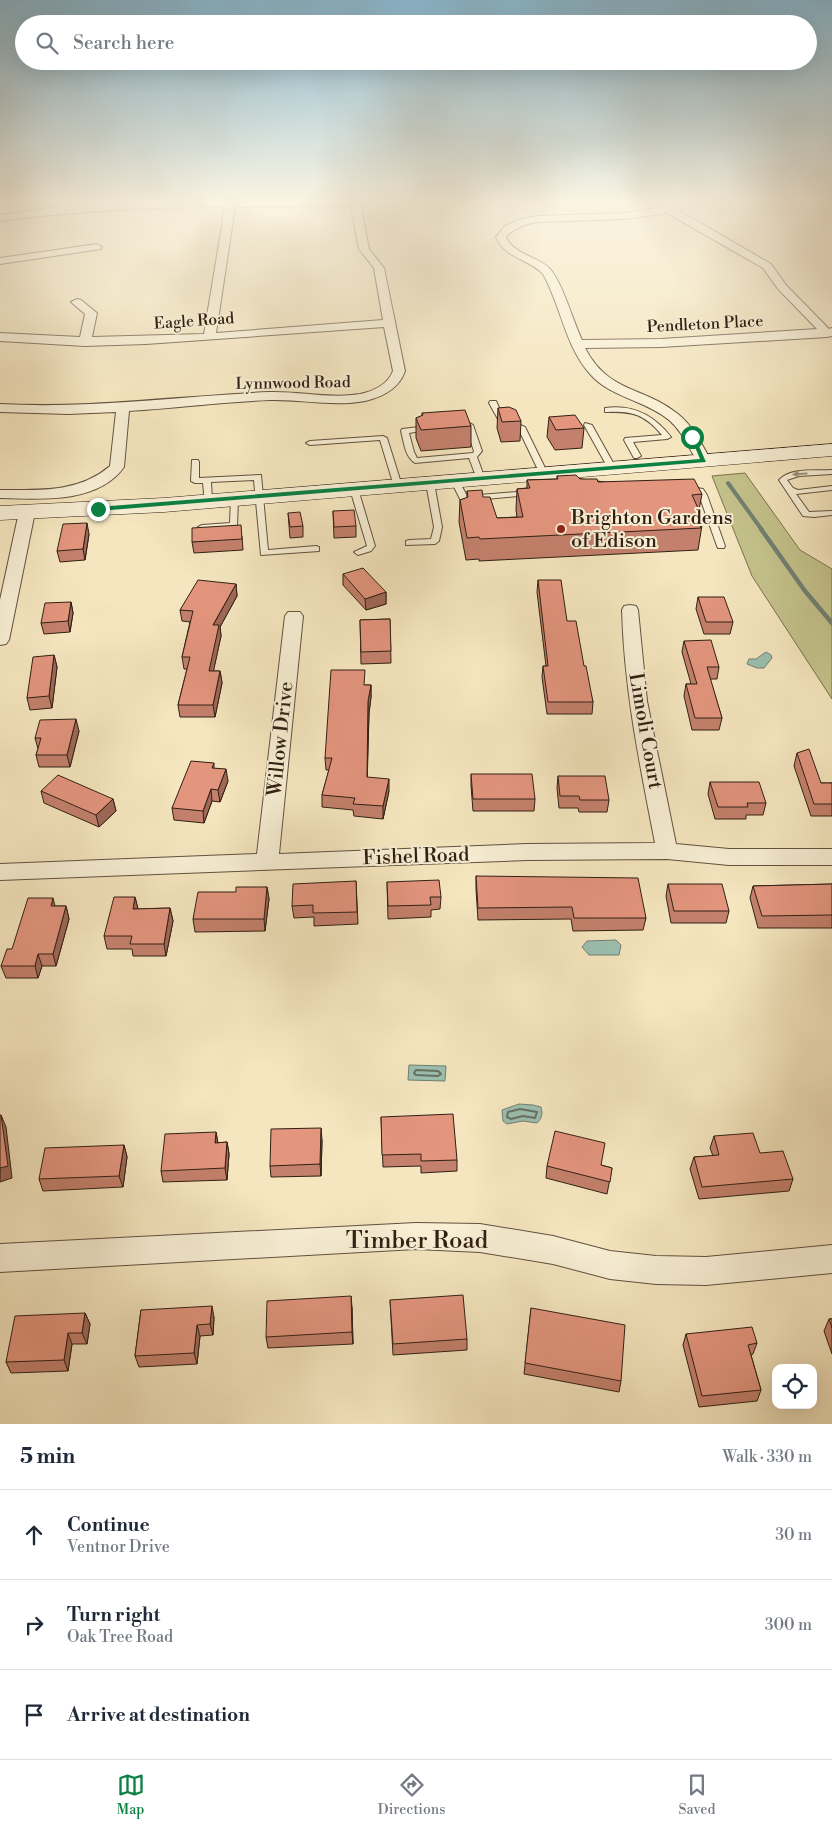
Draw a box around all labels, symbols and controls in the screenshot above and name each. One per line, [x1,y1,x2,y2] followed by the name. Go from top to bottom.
[15,15,817,70] search box
[33,29,61,57] icon: search
[73,31,174,55] text: Search here
[153,308,235,334] street label: Eagle Road
[646,311,764,337] street label: Pendleton Place
[235,372,351,394] street label: Lynnwood Road
[681,426,704,449] route start
[792,470,808,478] one-way arrow
[87,498,110,521] route end
[570,506,733,554] place label: Brighton Gardens of Edison
[555,523,567,535] marker: Brighton Gardens of Edison
[622,671,668,791] street label: Limoli Court
[262,680,299,799] street label: Willow Drive
[362,843,470,871] street label: Fishel Road
[346,1226,489,1256] street label: Timber Road
[772,1364,817,1409] map controls
[772,1364,817,1409] button: locate
[20,1444,75,1470] text: 5 min
[722,1447,812,1467] text: Walk · 330 m
[67,1513,150,1537] text: Continue
[20,1521,48,1549] icon: ahead
[775,1525,812,1545] text: 30 m
[67,1537,170,1557] text: Ventnor Drive
[67,1603,160,1627] text: Turn right
[20,1611,48,1639] icon: right
[765,1615,812,1635] text: 300 m
[67,1627,173,1647] text: Oak Tree Road
[20,1701,48,1729] icon: arrive
[67,1703,250,1727] text: Arrive at destination
[117,1771,145,1819] tab: Map
[378,1771,445,1819] tab: Directions
[679,1771,715,1819] tab: Saved

